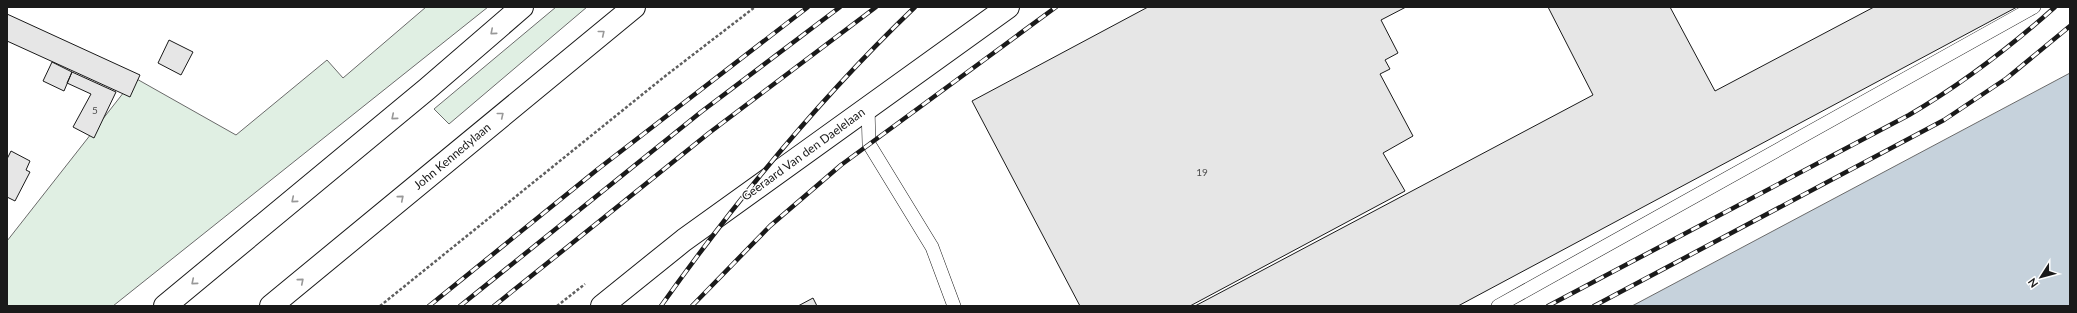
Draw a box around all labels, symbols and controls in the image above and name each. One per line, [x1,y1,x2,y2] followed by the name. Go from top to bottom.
[490,28,498,35] one-way arrow
[598,31,605,38] one-way arrow
[92,104,98,116] house number: 5
[738,104,868,204] street label: Geeraard Van den Daelelaan
[391,112,398,119] one-way arrow
[497,113,504,120] one-way arrow
[410,119,494,193] street label: John Kennedylaan
[1196,166,1208,178] house number: 19
[291,195,298,202] one-way arrow
[397,196,404,203] one-way arrow
[2021,257,2061,297] north arrow
[2025,276,2040,290] text: N
[191,278,198,285] one-way arrow
[296,279,304,286] one-way arrow

